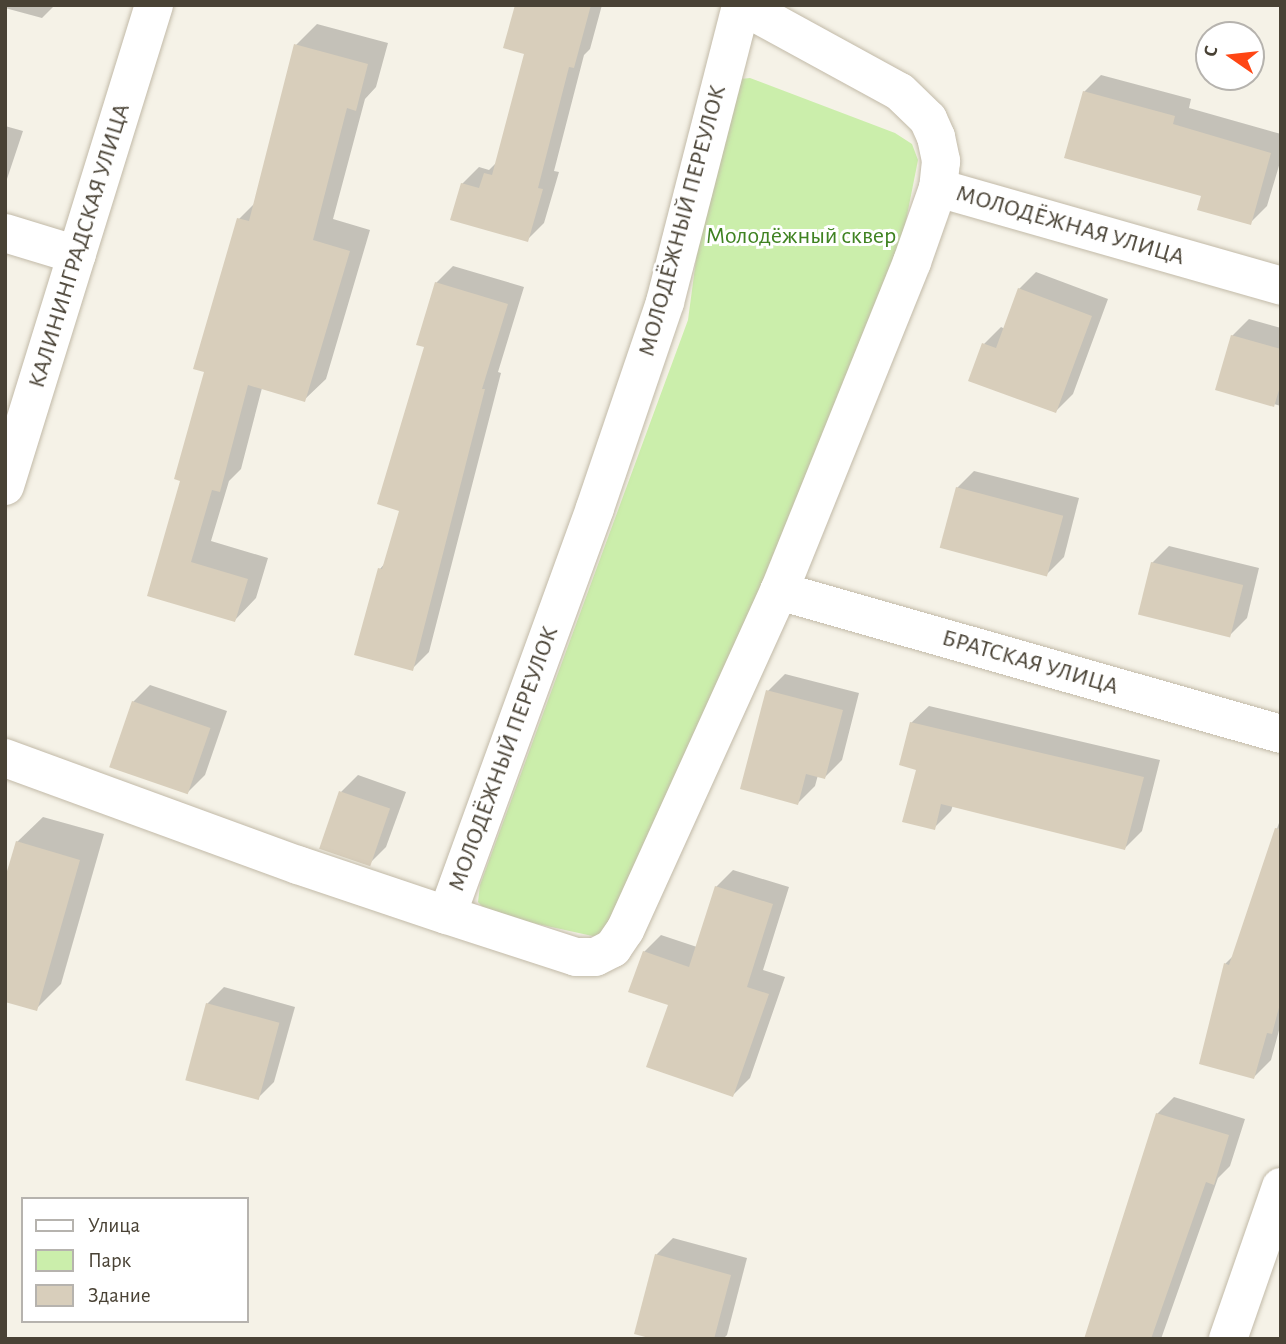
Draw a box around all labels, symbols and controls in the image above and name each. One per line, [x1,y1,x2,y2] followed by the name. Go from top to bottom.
[1195,21,1265,91] north arrow
[1201,44,1222,59] text: С
[633,82,733,360] street label: МОЛОДЁЖНЫЙ ПЕРЕУЛОК
[23,100,137,392] street label: КАЛИНИНГРАДСКАЯ УЛИЦА
[952,180,1188,272] street label: МОЛОДЁЖНАЯ УЛИЦА
[706,223,896,251] park label: Молодёжный сквер
[443,623,565,895] street label: МОЛОДЁЖНЫЙ ПЕРЕУЛОК
[939,624,1121,702] street label: БРАТСКАЯ УЛИЦА
[21,1197,248,1323] legend
[88,1215,140,1236] text: Улица
[88,1250,131,1271] text: Парк
[88,1285,151,1306] text: Здание

